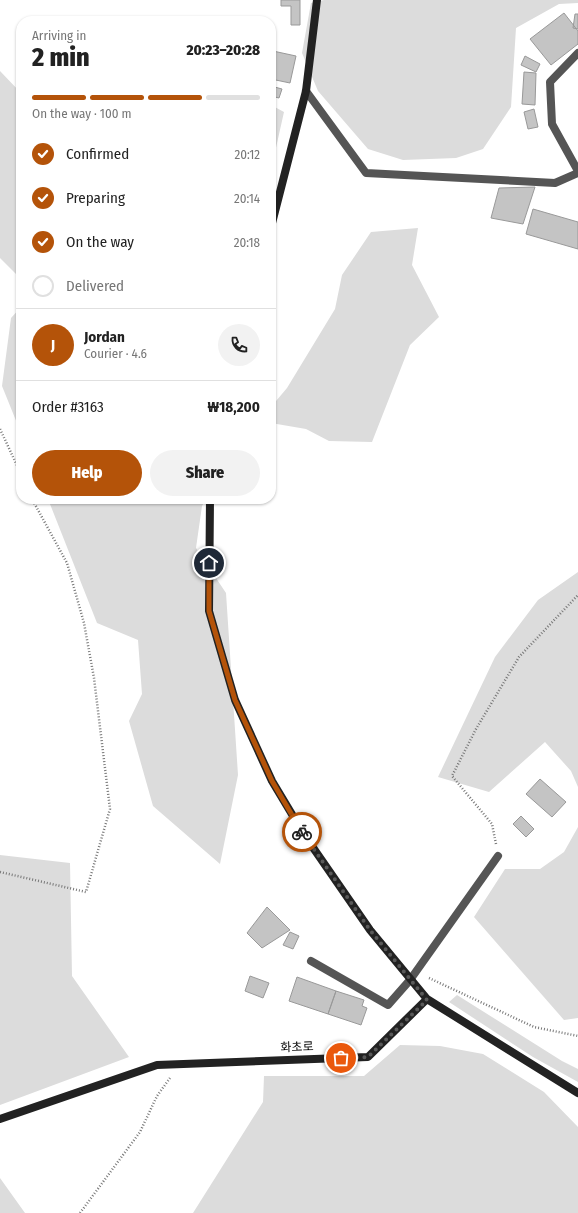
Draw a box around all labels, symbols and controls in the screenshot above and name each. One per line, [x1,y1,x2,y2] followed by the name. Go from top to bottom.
[32,28,86,43] text: Arriving in
[187,41,260,59] text: 20:23–20:28
[32,42,90,73] text: 2 min
[32,106,132,121] text: On the way · 100 m
[32,143,54,165] icon: check
[66,145,129,163] text: Confirmed
[234,147,260,162] text: 20:12
[32,187,54,209] icon: check
[66,189,125,207] text: Preparing
[234,191,260,206] text: 20:14
[32,231,54,253] icon: check
[66,233,134,251] text: On the way
[234,235,260,250] text: 20:18
[66,277,124,295] text: Delivered
[218,324,260,366] button: phone
[84,328,125,346] text: Jordan
[51,336,55,354] text: J
[84,346,147,361] text: Courier · 4.6
[32,398,104,416] text: Order #3163
[207,398,260,416] text: ₩18,200
[32,450,142,496] button: Help
[150,450,260,496] button: Share
[192,546,226,580] pin
[198,552,220,574] icon: home
[282,812,322,852] courier
[291,821,313,843] icon: bike
[280,1039,314,1055] street label: 화초로
[324,1041,358,1075] pin
[330,1047,352,1069] icon: bag

